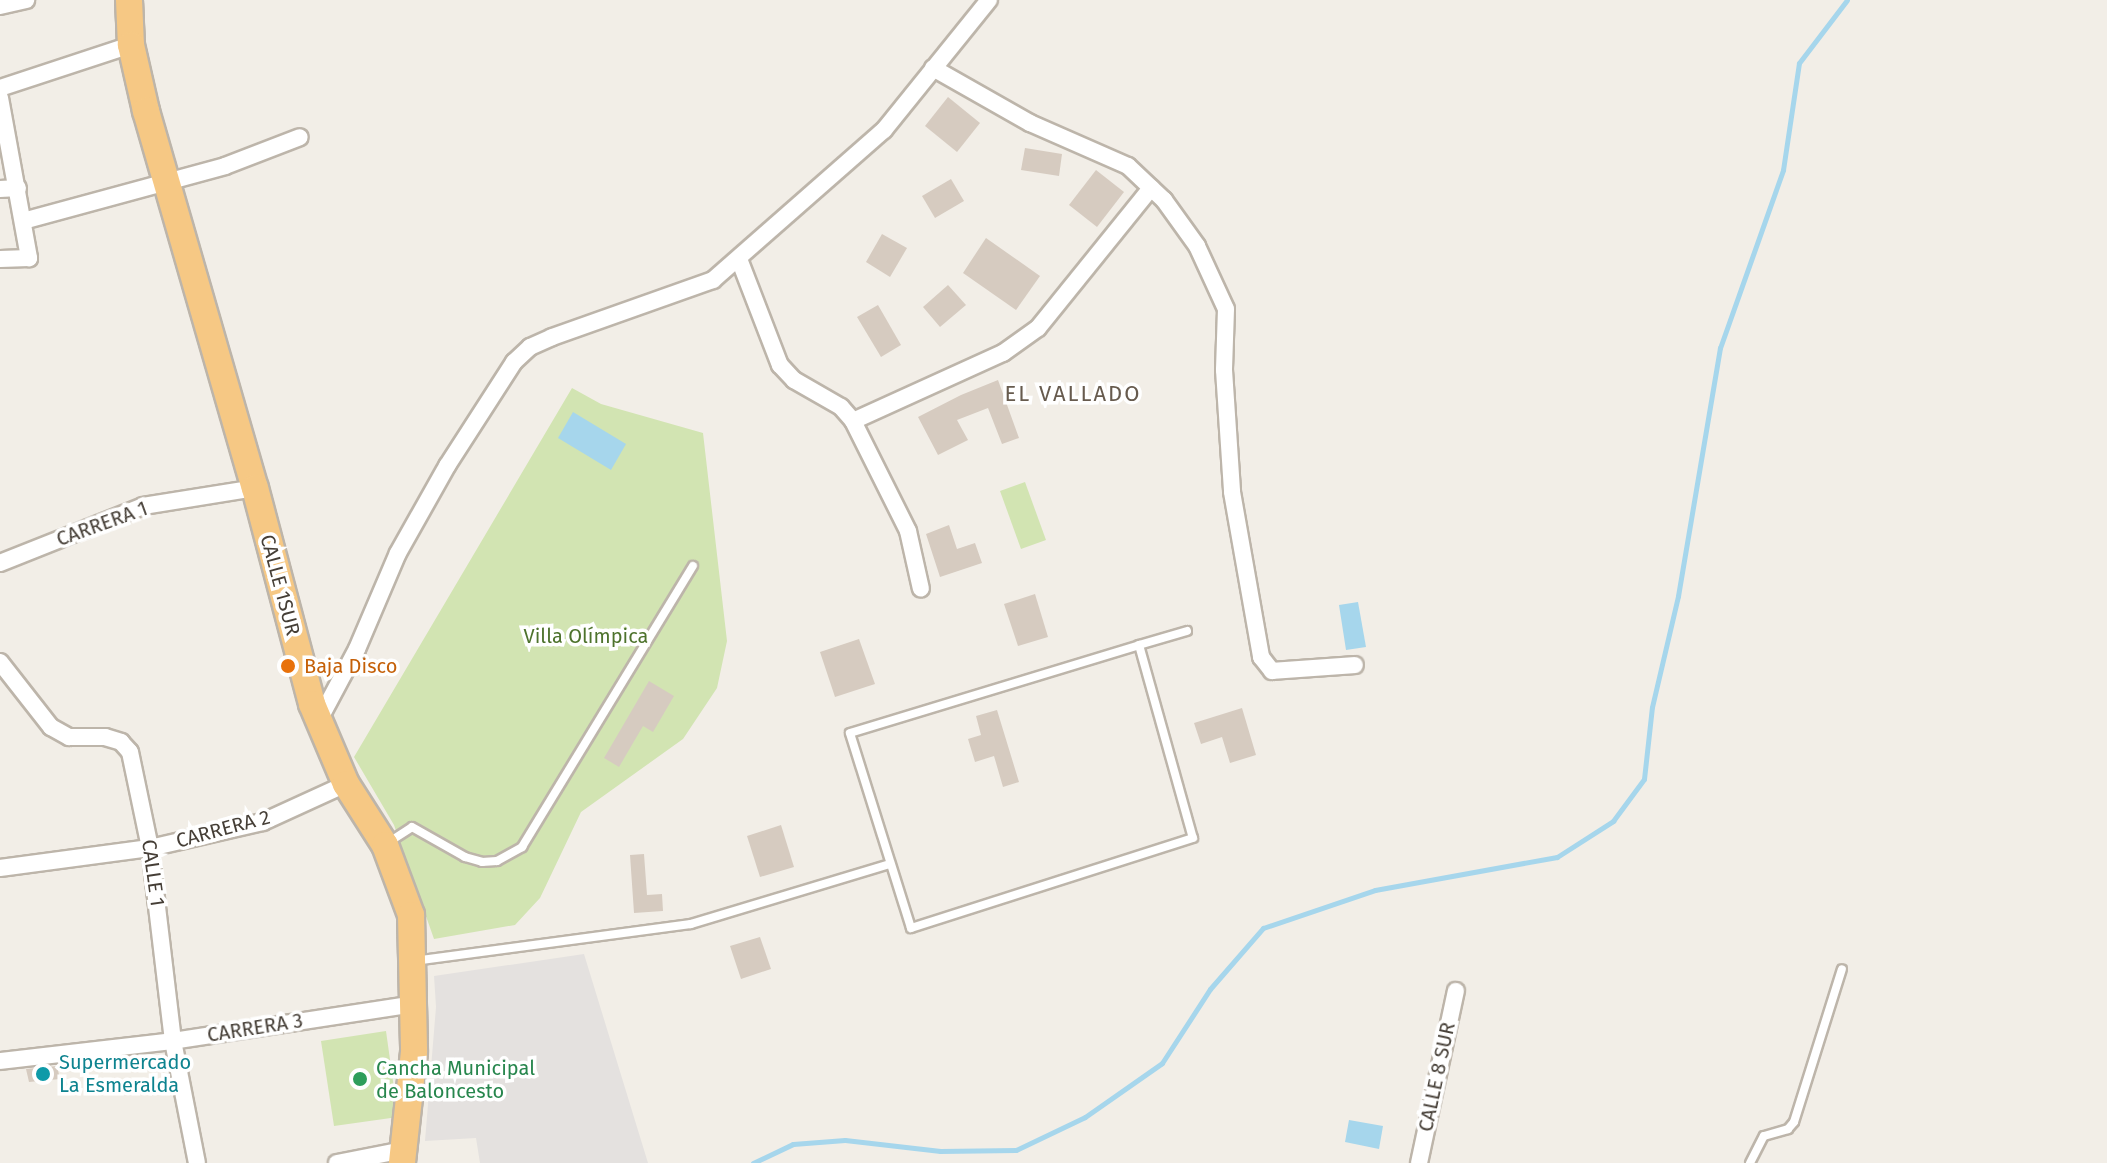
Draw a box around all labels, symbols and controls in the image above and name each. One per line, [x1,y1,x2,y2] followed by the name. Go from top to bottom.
[1005,381,1141,407] district label: EL VALLADO
[53,496,151,552] street label: CARRERA 1
[255,532,305,638] street label: CALLE 1SUR
[524,624,648,648] park label: Villa Olímpica
[304,654,397,678] place label: Baja Disco
[279,657,297,675] marker: Baja Disco
[173,805,273,853] street label: CARRERA 2
[136,838,170,908] street label: CALLE 1
[206,1009,304,1047] street label: CARRERA 3
[1414,1020,1460,1134] street label: CALLE 8 SUR
[59,1050,191,1097] place label: Supermercado La Esmeralda
[376,1056,535,1103] place label: Cancha Municipal de Baloncesto
[34,1065,52,1083] marker: Supermercado La Esmeralda
[351,1070,369,1088] marker: Cancha Municipal de Baloncesto

